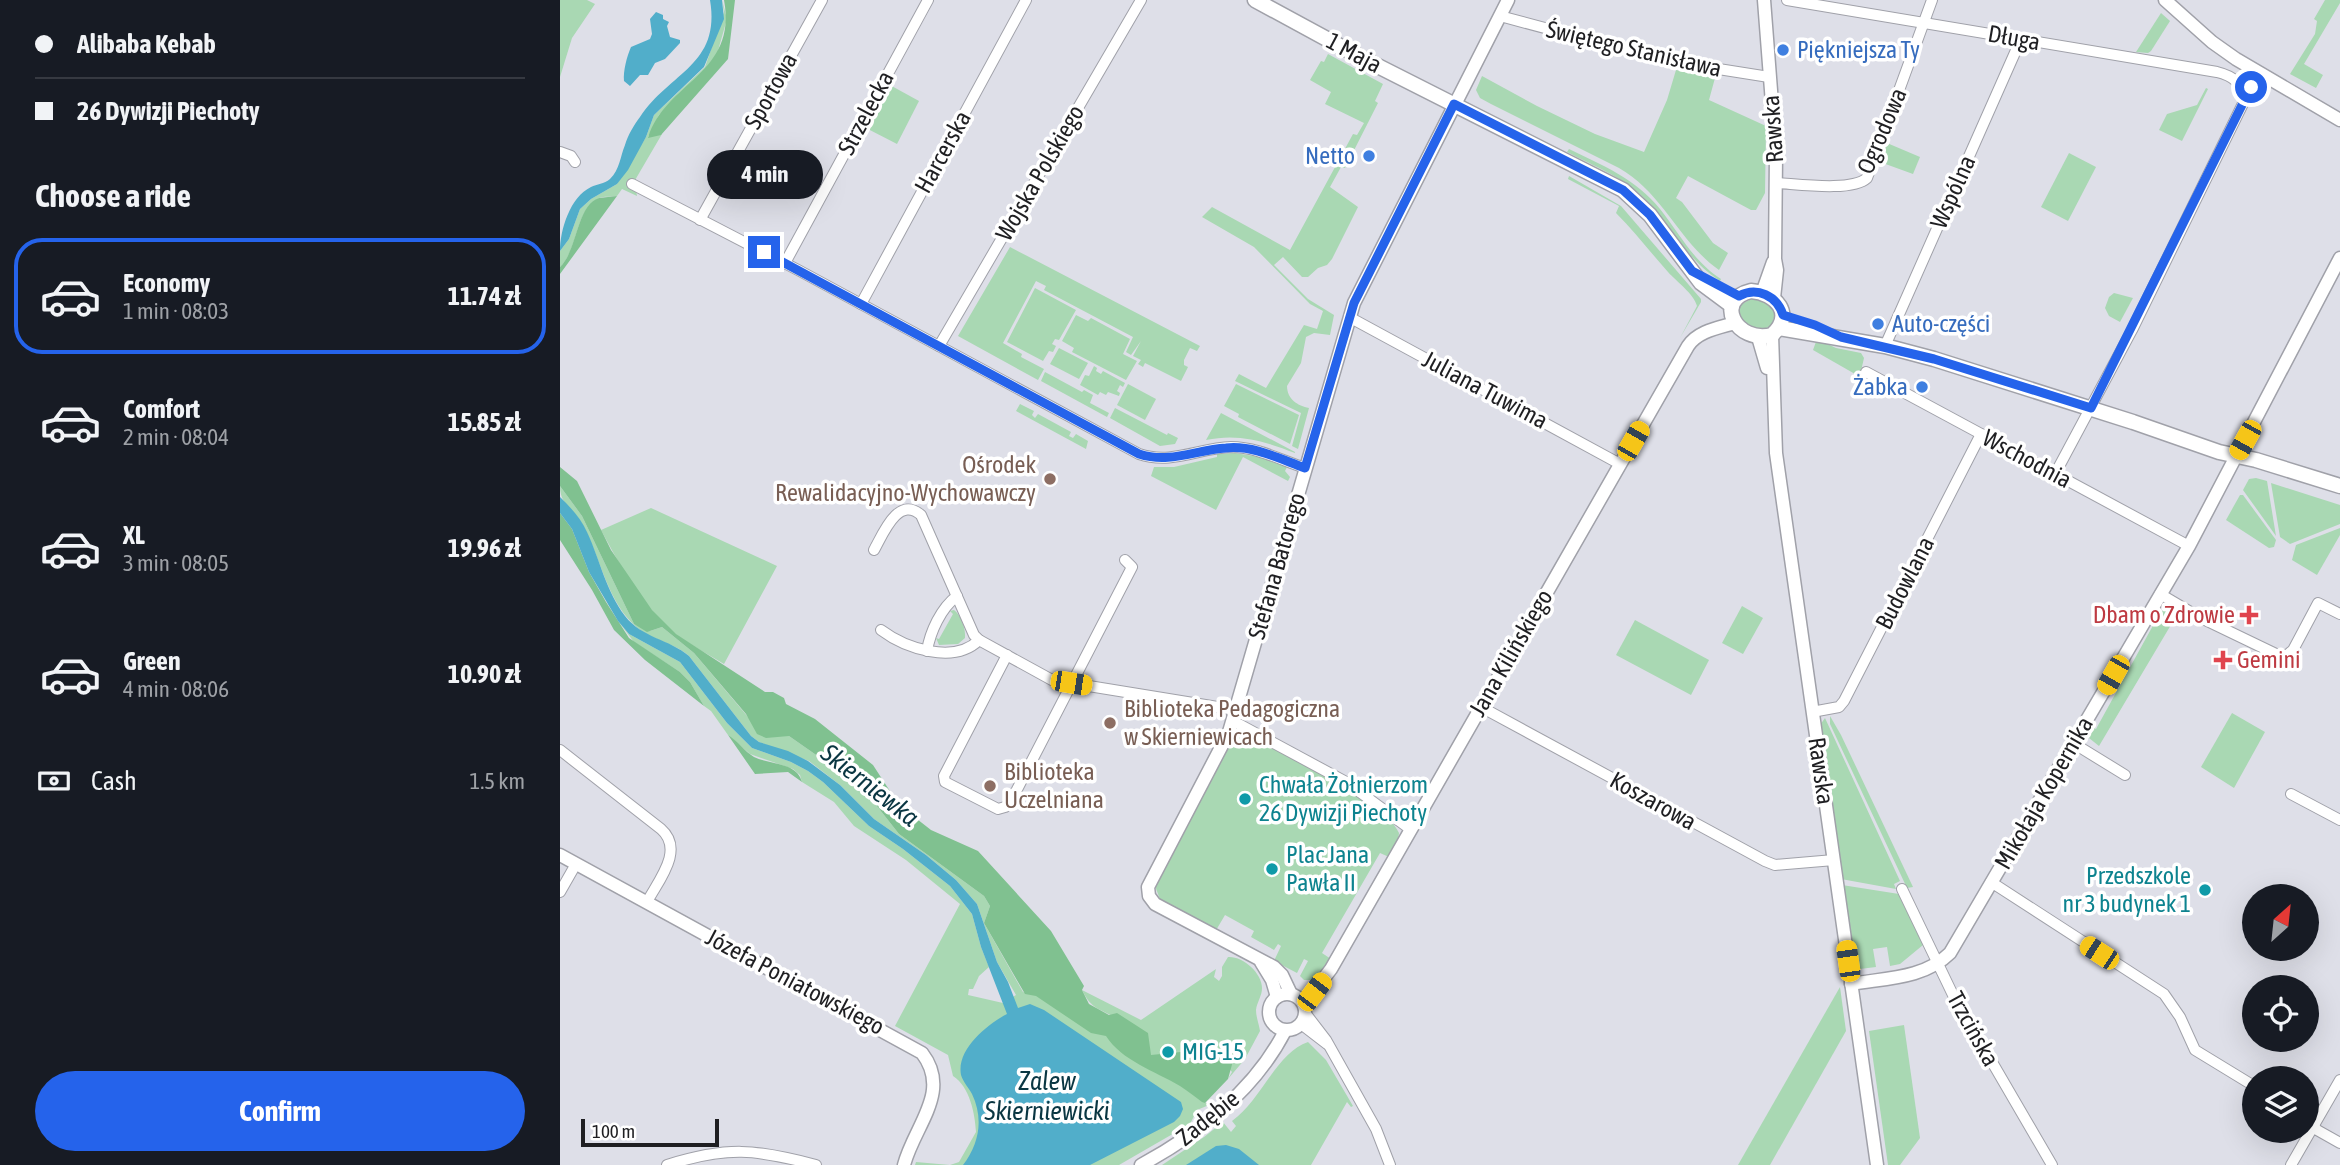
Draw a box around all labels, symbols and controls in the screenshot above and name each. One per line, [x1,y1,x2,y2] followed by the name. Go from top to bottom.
[1544,15,1724,82] street label: Świętego Stanisława
[1986,20,2042,55] street label: Długa
[1322,27,1386,78] street label: 1 Maja
[77,29,216,59] text: Alibaba Kebab
[1797,36,1920,63] place label: Piękniejsza Ty
[1775,42,1791,58] marker: Piękniejsza Ty
[739,48,802,133] street label: Sportowa
[832,66,899,159] street label: Strzelecka
[2235,71,2267,103] route start
[1851,84,1912,178] street label: Ogrodowa
[1757,94,1788,164] street label: Rawska
[77,96,259,126] text: 26 Dywizji Piechoty
[990,100,1089,245] street label: Wojska Polskiego
[909,106,976,197] street label: Harcerska
[1305,142,1355,169] place label: Netto
[1361,148,1377,164] marker: Netto
[706,150,822,200] callout: 4 min
[1925,151,1981,233] street label: Wspólna
[742,161,788,187] text: 4 min
[35,177,191,214] text: Choose a ride
[748,236,780,268] route end
[39,265,102,328] icon: car
[123,268,210,298] text: Economy
[448,281,521,311] text: 11.74 zł
[123,298,229,324] text: 1 min · 08:03
[1892,310,1990,337] place label: Auto-części
[1870,316,1886,332] marker: Auto-części
[1418,345,1552,434] street label: Juliana Tuwima
[1853,373,1908,400] place label: Żabka
[1914,379,1930,395] marker: Żabka
[39,391,102,454] icon: car
[123,394,200,424] text: Comfort
[448,407,521,437] text: 15.85 zł
[2226,417,2265,463] car
[1614,418,1653,464] car
[123,424,229,450] text: 2 min · 08:04
[1978,424,2076,493] street label: Wschodnia
[775,451,1036,506] place label: Ośrodek Rewalidacyjno-Wychowawczy
[1042,471,1058,487] marker: Ośrodek Rewalidacyjno-Wychowawczy
[1243,490,1310,642] street label: Stefana Batorego
[39,517,102,580] icon: car
[123,520,145,550] text: XL
[1870,532,1939,633] street label: Budowlana
[448,533,521,563] text: 19.96 zł
[123,550,229,576] text: 3 min · 08:05
[1463,585,1558,721] street label: Jana Kilińskiego
[2093,601,2235,628] place label: Dbam o Zdrowie
[2241,607,2257,623] marker: Dbam o Zdrowie
[39,643,102,706] icon: car
[123,646,181,676] text: Green
[2237,646,2301,673] place label: Gemini
[2094,652,2133,698] car
[2215,652,2231,668] marker: Gemini
[448,659,521,689] text: 10.90 zł
[1049,669,1094,697] car
[123,676,229,702] text: 4 min · 08:06
[1124,695,1340,750] place label: Biblioteka Pedagogiczna w Skierniewicach
[1989,712,2098,874] street label: Mikołaja Kopernika
[1102,715,1118,731] marker: Biblioteka Pedagogiczna w Skierniewicach
[1803,736,1840,806] street label: Rawska
[814,737,925,832] water label: Skierniewka
[1004,758,1104,813] place label: Biblioteka Uczelniana
[35,762,73,800] icon: cash
[91,766,137,796] text: Cash
[1606,766,1701,835] street label: Koszarowa
[469,768,525,794] text: 1.5 km
[1259,771,1428,826] place label: Chwała Żołnierzom 26 Dywizji Piechoty
[982,778,998,794] marker: Biblioteka Uczelniana
[1237,791,1253,807] marker: Chwała Żołnierzom 26 Dywizji Piechoty
[1286,841,1369,896] place label: Plac Jana Pawła II
[1264,861,1280,877] marker: Plac Jana Pawła II
[2063,862,2191,917] place label: Przedszkole nr 3 budynek 1
[2197,882,2213,898] marker: Przedszkole nr 3 budynek 1
[2242,884,2319,961] north arrow
[2242,884,2319,1143] map controls
[701,923,889,1040] street label: Józefa Poniatowskiego
[2076,933,2123,973] car
[1835,939,1862,983] car
[1293,969,1336,1015] car
[2242,975,2319,1052] button: locate
[1942,987,2005,1071] street label: Trzcińska
[1182,1038,1244,1065] place label: MIG-15
[1160,1044,1176,1060] marker: MIG-15
[984,1066,1109,1126] water label: Zalew Skierniewicki
[2242,1066,2319,1143] button: layers
[35,1071,525,1151] button: Confirm
[1171,1084,1244,1151] street label: Zadębie
[581,1116,719,1148] scale bar
[592,1120,635,1142] text: 100 m

